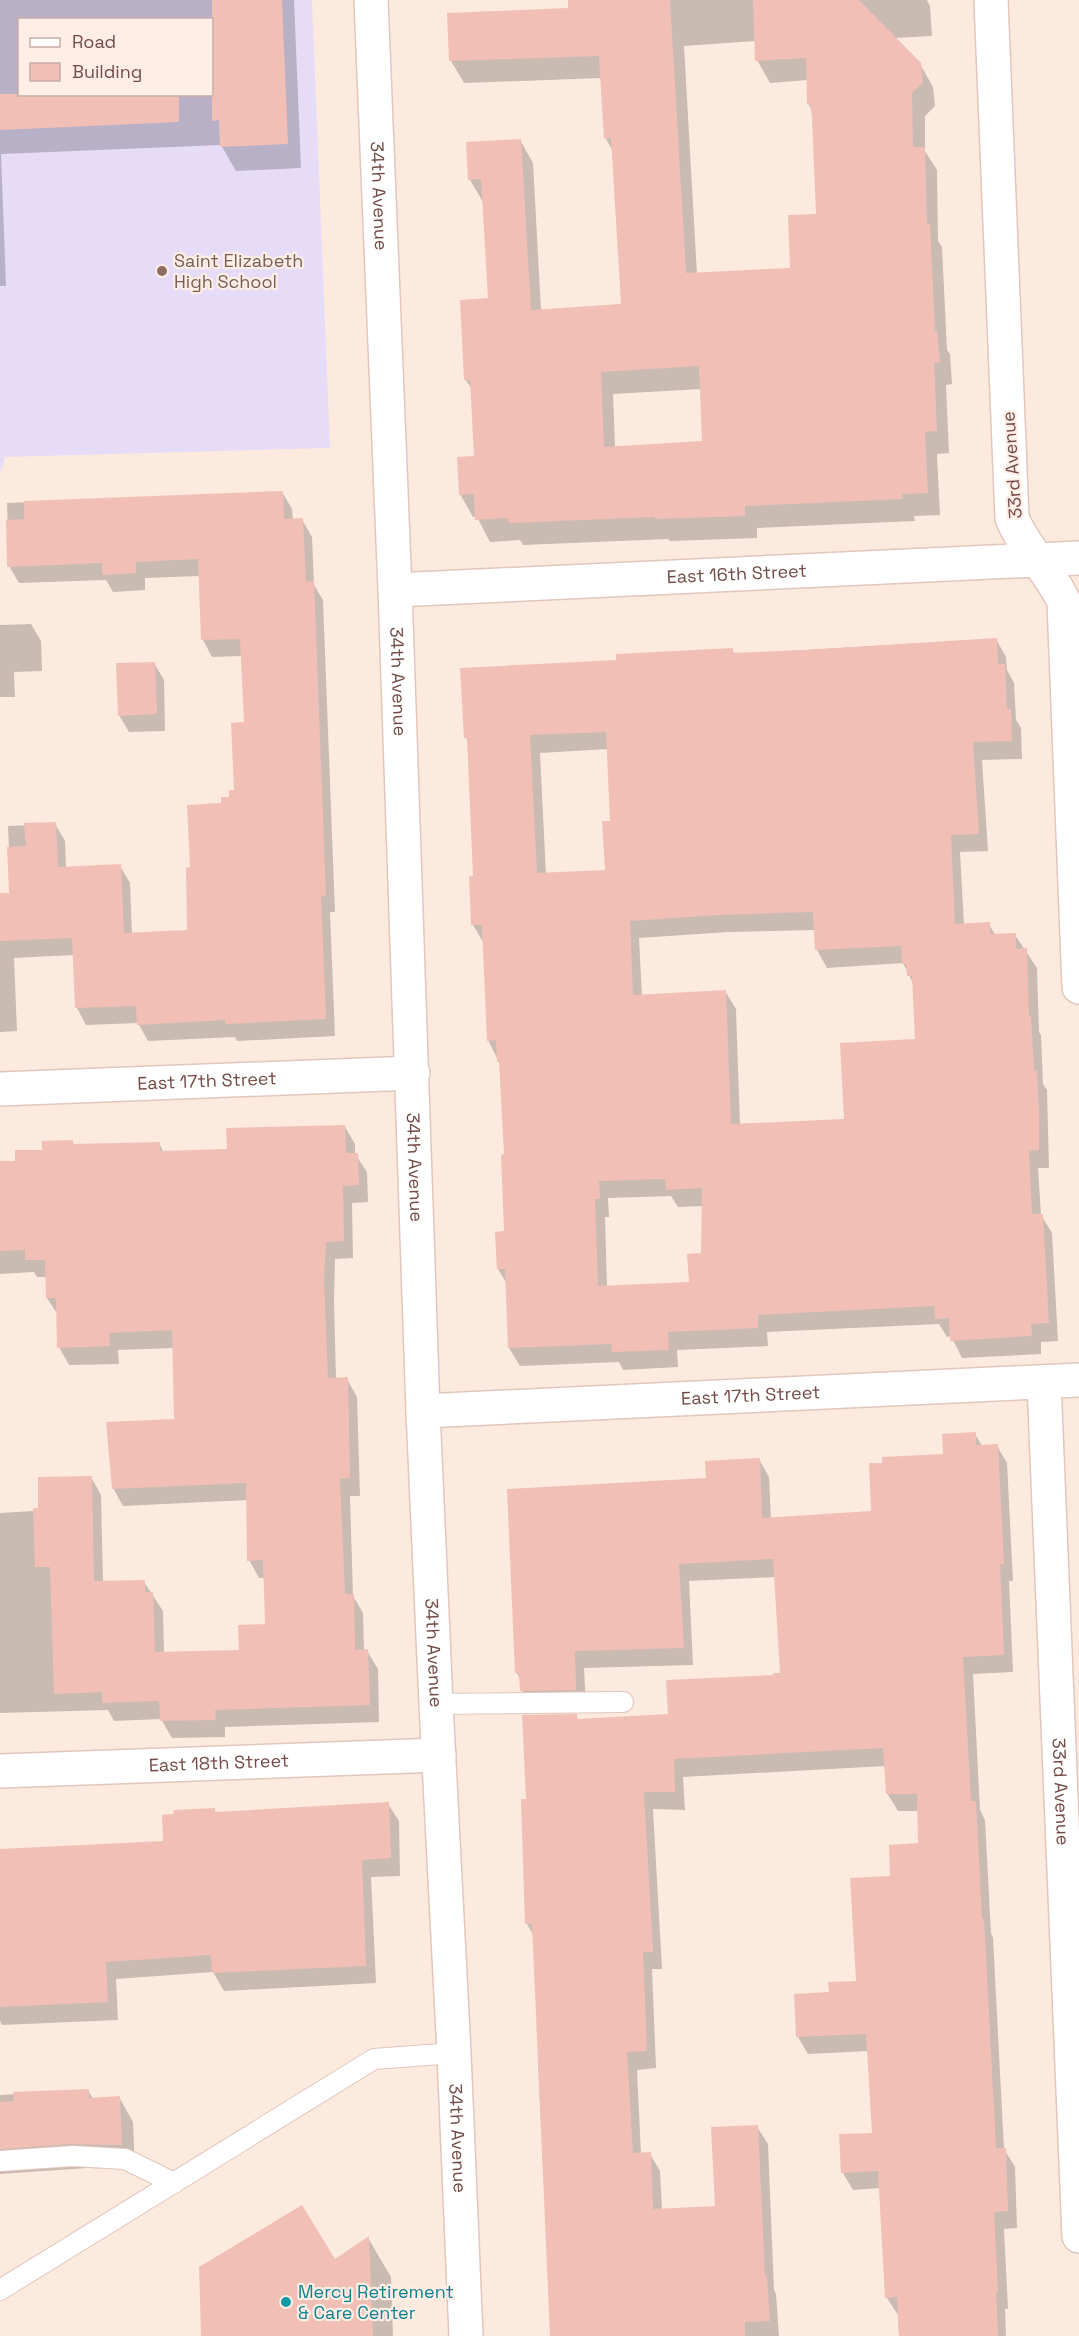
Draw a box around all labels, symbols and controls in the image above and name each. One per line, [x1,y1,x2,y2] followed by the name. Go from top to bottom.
[18,18,213,96] legend
[72,30,116,53] text: Road
[72,60,142,83] text: Building
[366,141,393,251] street label: 34th Avenue
[174,249,303,293] place label: Saint Elizabeth High School
[155,264,169,278] marker: Saint Elizabeth High School
[996,410,1027,520] street label: 33rd Avenue
[666,559,807,588] street label: East 16th Street
[385,626,412,737] street label: 34th Avenue
[137,1066,277,1095] street label: East 17th Street
[402,1112,429,1222] street label: 34th Avenue
[680,1380,821,1410] street label: East 17th Street
[420,1598,448,1708] street label: 34th Avenue
[1048,1737,1075,1846] street label: 33rd Avenue
[148,1748,289,1777] street label: East 18th Street
[444,2083,472,2193] street label: 34th Avenue
[298,2280,454,2324] place label: Mercy Retirement & Care Center
[279,2295,293,2309] marker: Mercy Retirement & Care Center

